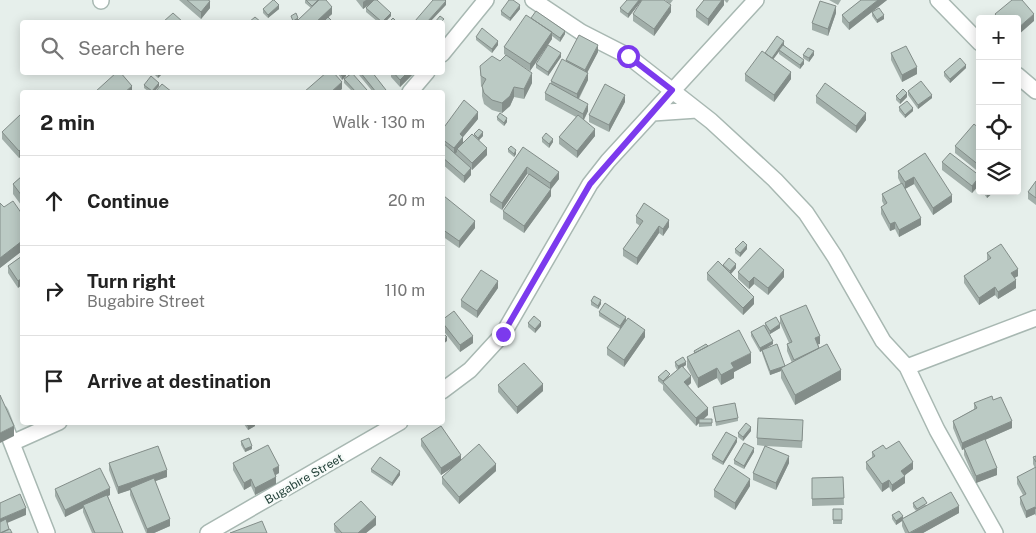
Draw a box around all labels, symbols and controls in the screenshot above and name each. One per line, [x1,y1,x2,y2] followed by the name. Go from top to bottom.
[976,15,1021,195] map controls
[976,15,1021,60] button: +
[20,20,445,75] search box
[38,34,66,62] icon: search
[78,37,185,59] text: Search here
[617,45,640,68] route start
[976,60,1021,105] button: −
[976,105,1021,150] button: locate
[40,110,95,135] text: 2 min
[332,113,425,132] text: Walk · 130 m
[976,150,1021,195] button: layers
[40,187,68,215] icon: ahead
[87,190,169,212] text: Continue
[388,191,425,210] text: 20 m
[87,270,176,292] text: Turn right
[40,277,68,305] icon: right
[384,281,425,300] text: 110 m
[87,292,205,311] text: Bugabire Street
[492,323,515,346] route end
[40,367,68,395] icon: arrive
[87,370,271,392] text: Arrive at destination
[262,451,346,507] street label: Bugabire Street

